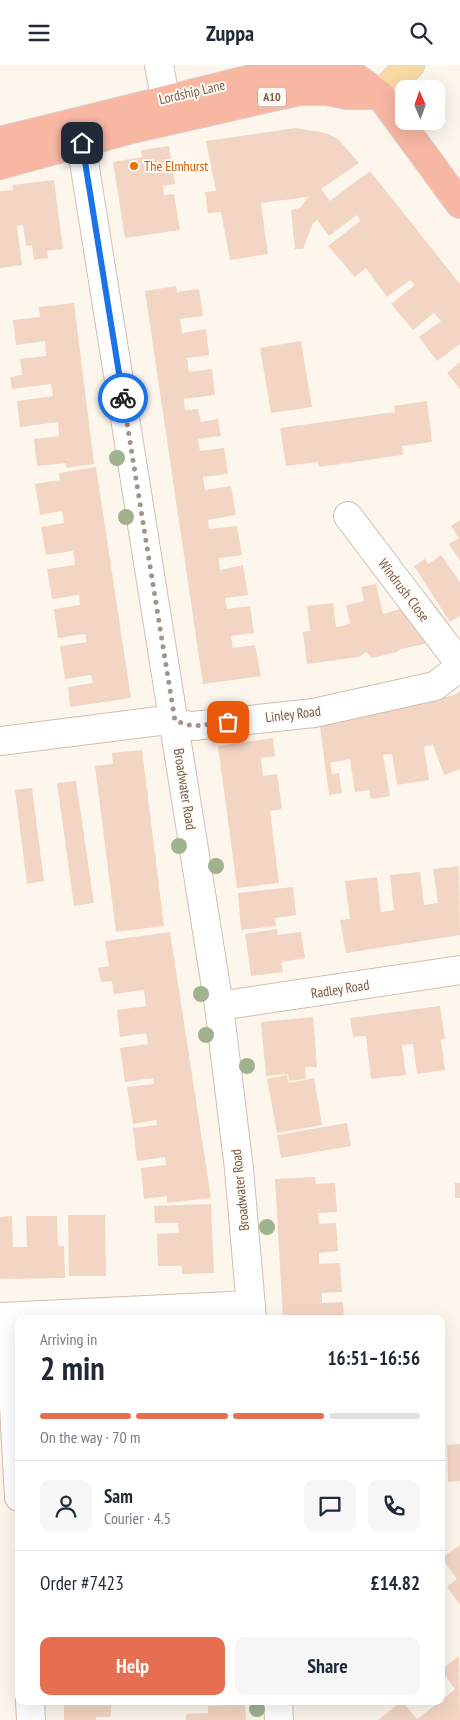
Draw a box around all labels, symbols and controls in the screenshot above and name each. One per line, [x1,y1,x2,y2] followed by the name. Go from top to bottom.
[25,19,53,47] icon: menu
[206,19,254,47] text: Zuppa
[407,19,435,47] icon: search
[157,76,227,108] street label: Lordship Lane
[395,80,445,130] north arrow
[395,80,445,130] map controls
[258,87,286,107] road number: A10
[61,122,103,164] pin
[68,129,96,157] icon: home
[144,157,208,175] place label: The Elmhurst
[128,160,140,172] marker: The Elmhurst
[98,373,148,423] courier
[109,384,137,412] icon: bike
[374,555,434,625] street label: Windrush Close
[207,701,249,743] pin
[264,702,322,726] street label: Linley Road
[214,708,242,736] icon: bag
[170,747,200,831] street label: Broadwater Road
[310,976,370,1002] street label: Radley Road
[227,1148,253,1232] street label: Broadwater Road
[40,1329,97,1349] text: Arriving in
[327,1346,420,1370] text: 16:51–16:56
[40,1347,105,1389] text: 2 min
[40,1427,140,1447] text: On the way · 70 m
[40,1480,92,1532] button: person
[304,1480,356,1532] button: chat
[368,1480,420,1532] button: phone
[104,1484,133,1508] text: Sam
[104,1508,171,1528] text: Courier · 4.5
[40,1571,124,1595] text: Order #7423
[371,1571,420,1595] text: £14.82
[40,1637,225,1695] button: Help
[235,1637,420,1695] button: Share

